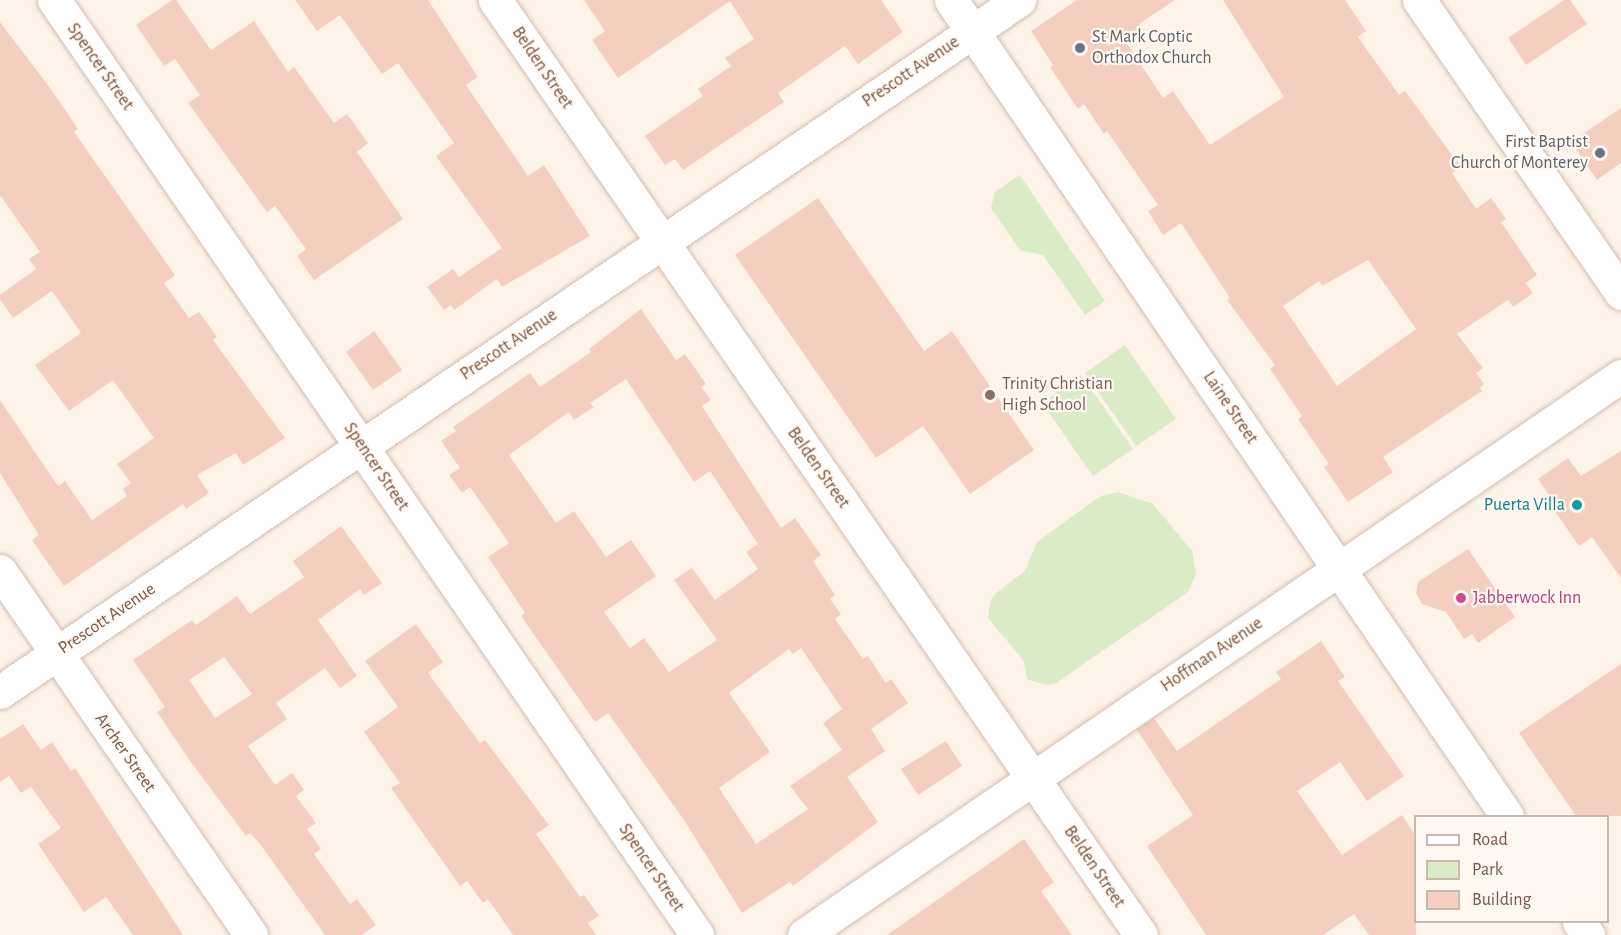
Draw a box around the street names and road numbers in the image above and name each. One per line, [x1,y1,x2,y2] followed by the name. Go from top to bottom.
[62,19,138,115] street label: Spencer Street
[507,23,577,113] street label: Belden Street
[858,32,964,112] street label: Prescott Avenue
[456,305,562,385] street label: Prescott Avenue
[1198,368,1262,448] street label: Laine Street
[339,419,413,515] street label: Spencer Street
[782,423,854,513] street label: Belden Street
[54,579,160,659] street label: Prescott Avenue
[1157,613,1267,697] street label: Hoffman Avenue
[90,709,160,797] street label: Archer Street
[614,820,688,916] street label: Spencer Street
[1059,822,1129,912] street label: Belden Street

